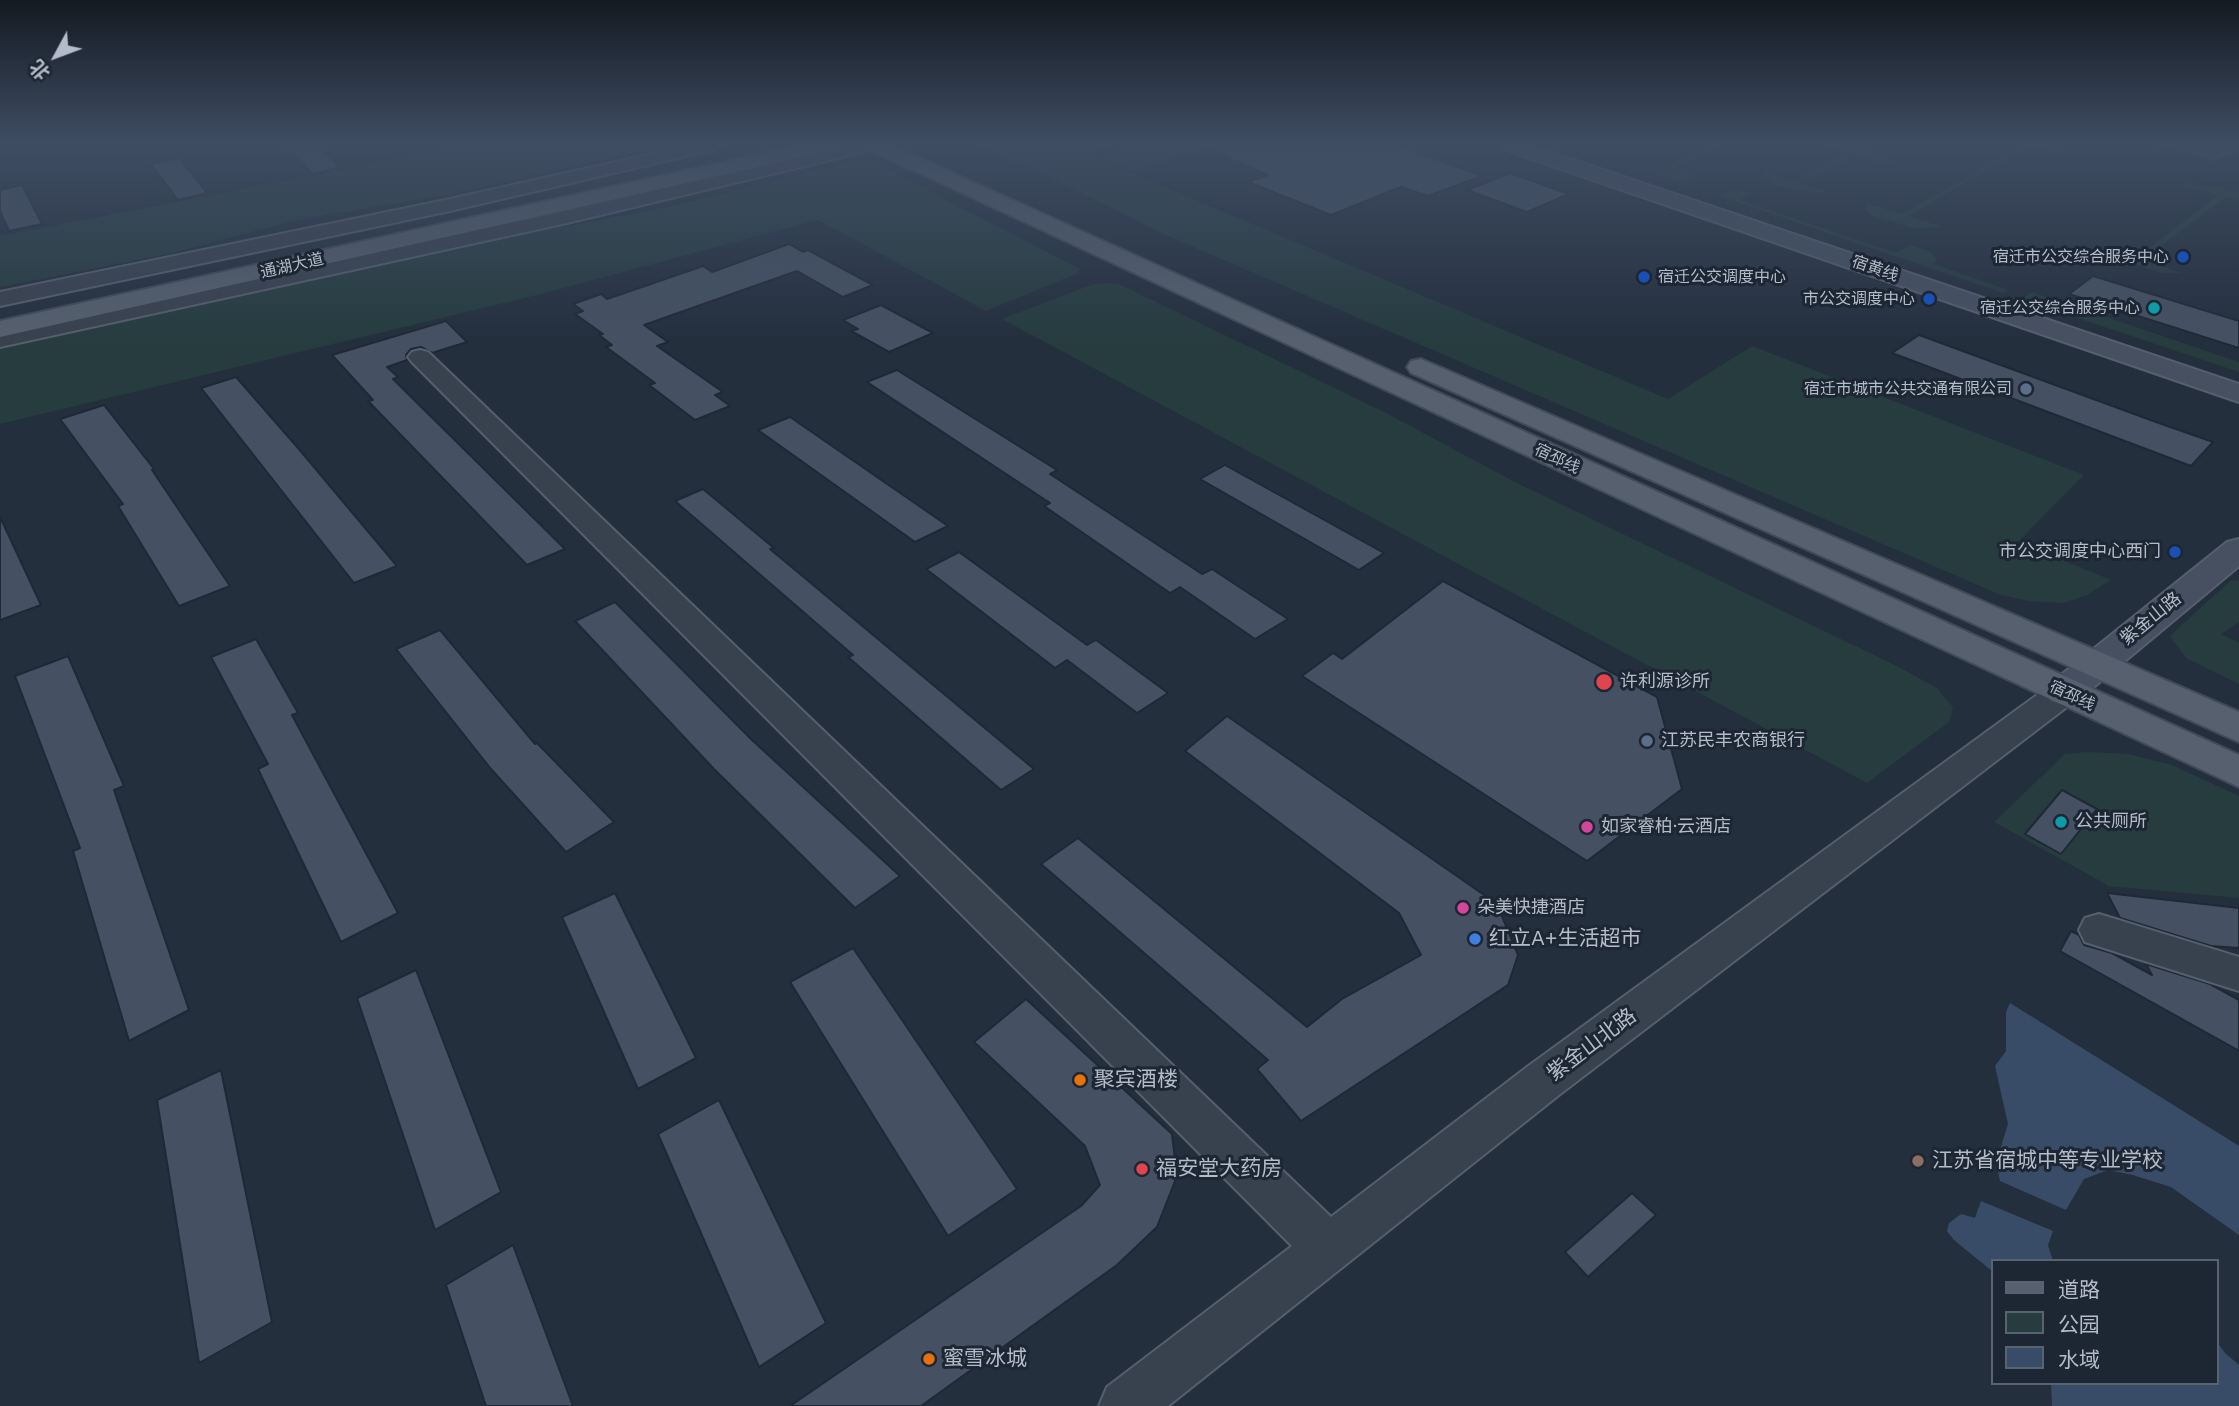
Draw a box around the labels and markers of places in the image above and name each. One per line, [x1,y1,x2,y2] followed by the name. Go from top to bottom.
[1993,247,2169,267] place label: 宿迁市公交综合服务中心
[2175,249,2191,265] marker: 宿迁市公交综合服务中心
[1658,267,1786,287] place label: 宿迁公交调度中心
[1636,269,1652,285] marker: 宿迁公交调度中心
[1803,289,1915,309] place label: 市公交调度中心
[1921,291,1937,307] marker: 市公交调度中心
[1980,298,2140,318] place label: 宿迁公交综合服务中心
[2146,300,2162,316] marker: 宿迁公交综合服务中心
[1804,379,2012,399] place label: 宿迁市城市公共交通有限公司
[2018,381,2034,397] marker: 宿迁市城市公共交通有限公司
[1999,541,2161,563] place label: 市公交调度中心西门
[2167,544,2183,560] marker: 市公交调度中心西门
[1620,671,1710,693] place label: 许利源诊所
[1594,672,1614,692] marker: 许利源诊所
[1661,730,1805,752] place label: 江苏民丰农商银行
[1639,733,1655,749] marker: 江苏民丰农商银行
[2075,811,2147,833] place label: 公共厕所
[2053,814,2069,830] marker: 公共厕所
[1601,816,1731,838] place label: 如家睿柏·云酒店
[1579,819,1595,835] marker: 如家睿柏·云酒店
[1477,897,1585,919] place label: 朵美快捷酒店
[1455,900,1471,916] marker: 朵美快捷酒店
[1489,926,1642,952] place label: 红立A+生活超市
[1467,931,1483,947] marker: 红立A+生活超市
[1094,1067,1178,1093] place label: 聚宾酒楼
[1072,1072,1088,1088] marker: 聚宾酒楼
[1932,1148,2163,1174] place label: 江苏省宿城中等专业学校
[1910,1153,1926,1169] marker: 江苏省宿城中等专业学校
[1156,1156,1282,1182] place label: 福安堂大药房
[1134,1161,1150,1177] marker: 福安堂大药房
[943,1346,1027,1372] place label: 蜜雪冰城
[921,1351,937,1367] marker: 蜜雪冰城

